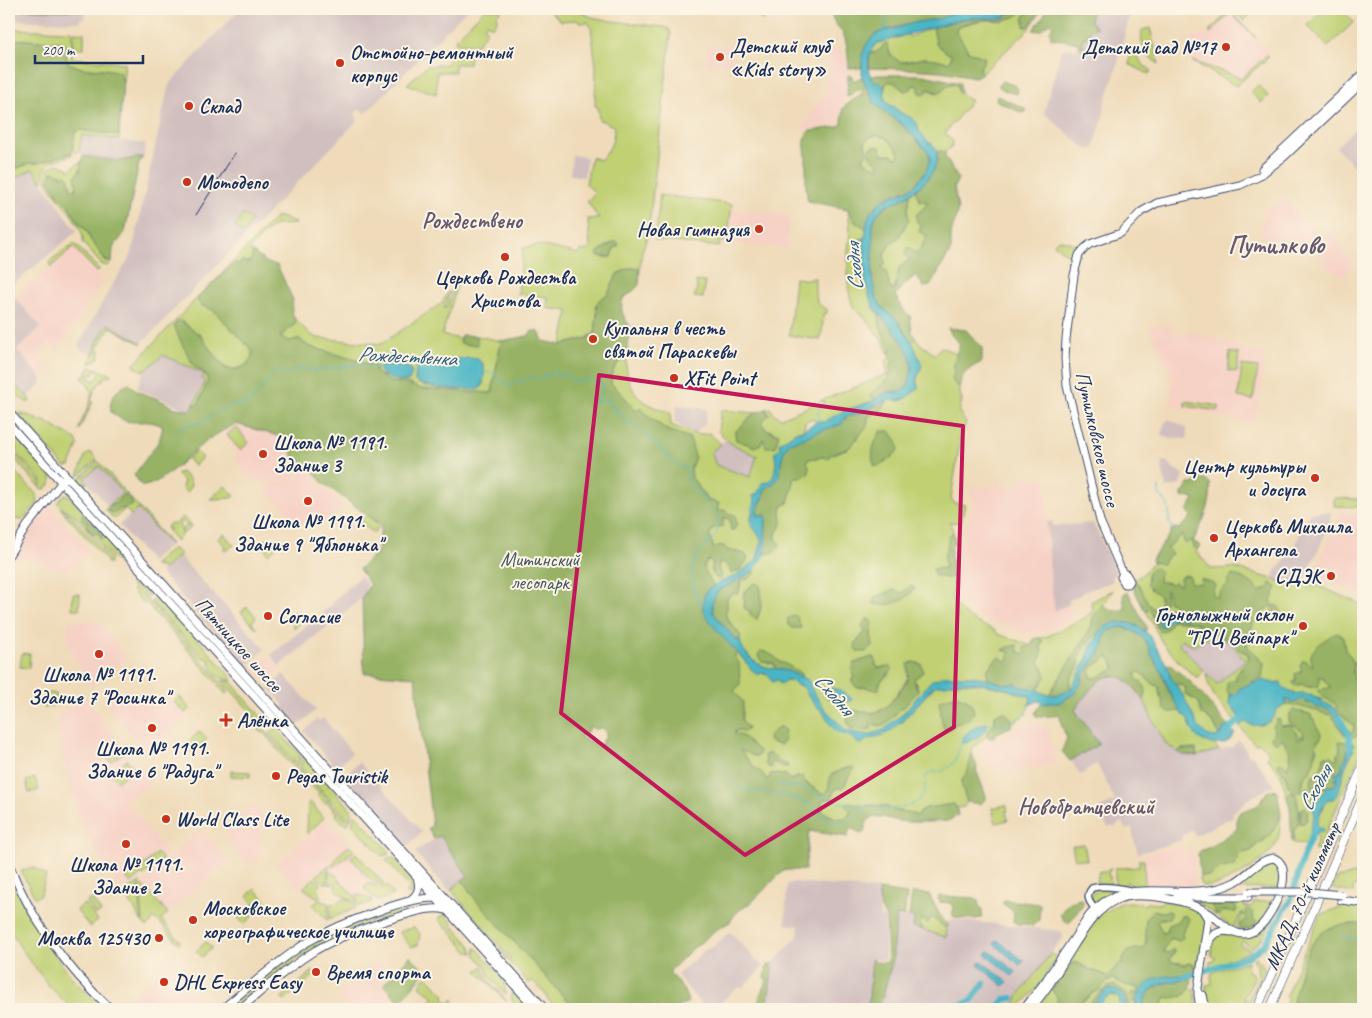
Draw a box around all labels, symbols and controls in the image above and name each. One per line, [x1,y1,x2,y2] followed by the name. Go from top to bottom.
[35,32,142,64] scale bar
[730,34,834,82] place label: Детский клуб «Kids story»
[1082,35,1218,60] place label: Детский сад №17
[350,40,514,89] place label: Отстойно-ремонтный корпус
[42,41,76,60] text: 200 m
[1220,41,1232,53] marker: Детский сад №17
[714,51,726,63] marker: Детский клуб «Kids story»
[334,57,346,69] marker: Отстойно-ремонтный корпус
[199,94,242,119] place label: Склад
[183,100,195,112] marker: Склад
[197,170,270,195] place label: Мотодепо
[181,176,193,188] marker: Мотодепо
[422,207,524,235] district label: Рождествено
[637,217,751,243] place label: Новая гимназия
[753,223,765,235] marker: Новая гимназия
[1228,229,1326,261] district label: Путилково
[839,239,869,291] water label: Сходня
[499,251,511,263] marker: Церковь Рождества Христова
[434,265,577,313] place label: Церковь Рождества Христова
[603,316,737,364] place label: Купальня в честь святой Параскевы
[587,333,599,345] marker: Купальня в честь святой Параскевы
[357,340,459,372] water label: Рождественка
[684,366,759,391] place label: XFit Point
[1070,369,1125,510] street label: Путилковское шоссе
[668,372,680,384] marker: XFit Point
[273,430,388,478] place label: Школа № 1191. Здание 3
[257,448,269,460] marker: Школа № 1191. Здание 3
[1183,454,1307,502] place label: Центр культуры и досуга
[1309,472,1321,484] marker: Центр культуры и досуга
[302,495,314,507] marker: Школа № 1191. Здание 9 "Яблонька"
[234,509,386,557] place label: Школа № 1191. Здание 9 "Яблонька"
[1224,514,1354,562] place label: Церковь Михаила Архангела
[1208,532,1220,544] marker: Церковь Михаила Архангела
[501,547,581,595] park label: Митинский лесопарк
[1275,564,1325,589] place label: СДЭК
[1325,570,1337,582] marker: СДЭК
[189,592,289,698] street label: Пятницкое шоссе
[1155,602,1297,650] place label: Горнолыжный склон "ТРЦ Вейпарк"
[278,604,342,629] place label: Согласие
[262,610,274,622] marker: Согласие
[1297,620,1309,632] marker: Горнолыжный склон "ТРЦ Вейпарк"
[93,648,105,660] marker: Школа № 1191. Здание 7 "Росинка"
[29,662,174,710] place label: Школа № 1191. Здание 7 "Росинка"
[809,668,862,723] water label: Сходня
[237,708,289,733] place label: Алёнка
[219,713,233,727] marker: Алёнка
[146,722,158,734] marker: Школа № 1191. Здание 6 "Радуга"
[86,736,222,785] place label: Школа № 1191. Здание 6 "Радуга"
[1292,758,1339,815] water label: Сходня
[286,764,389,789] place label: Pegas Touristik
[270,770,282,782] marker: Pegas Touristik
[1018,793,1156,821] district label: Новобратцевский
[176,807,289,832] place label: World Class Lite
[160,813,172,825] marker: World Class Lite
[1259,817,1347,974] street label: МКАД, 70-й километр
[120,838,132,850] marker: Школа № 1191. Здание 2
[69,852,184,900] place label: Школа № 1191. Здание 2
[203,896,395,944] place label: Московское хореографическое училище
[187,914,199,926] marker: Московское хореографическое училище
[38,926,151,951] place label: Москва 125430
[153,932,165,944] marker: Москва 125430
[326,960,432,985] place label: Время спорта
[310,966,322,978] marker: Время спорта
[174,970,303,995] place label: DHL Express Easy
[158,976,170,988] marker: DHL Express Easy

